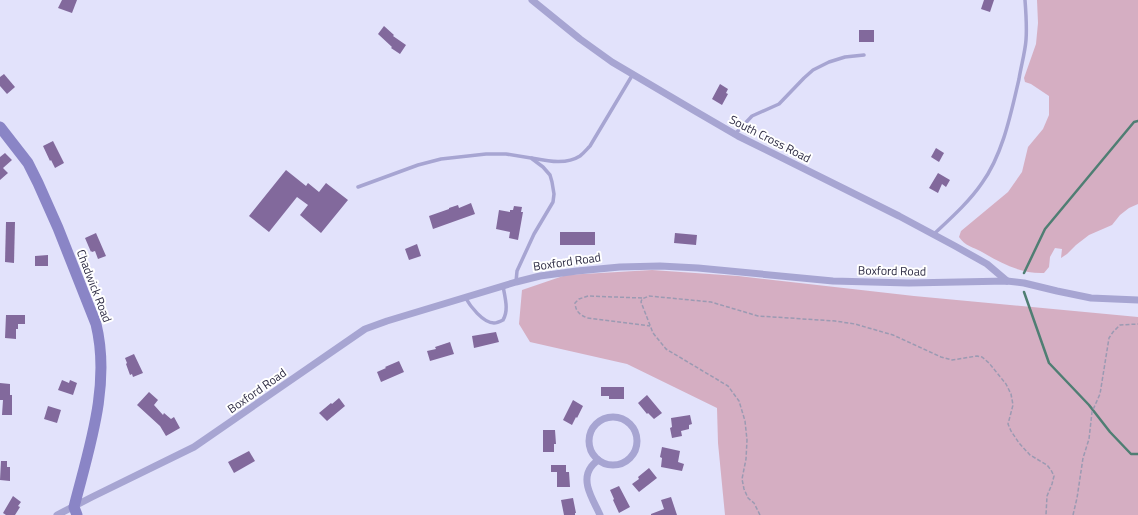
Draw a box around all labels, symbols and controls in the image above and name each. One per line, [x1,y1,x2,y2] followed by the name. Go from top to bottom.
[726,110,814,167] street label: South Cross Road
[72,247,117,325] street label: Chadwick Road
[532,247,602,276] street label: Boxford Road
[858,260,926,281] street label: Boxford Road
[223,363,290,418] street label: Boxford Road

